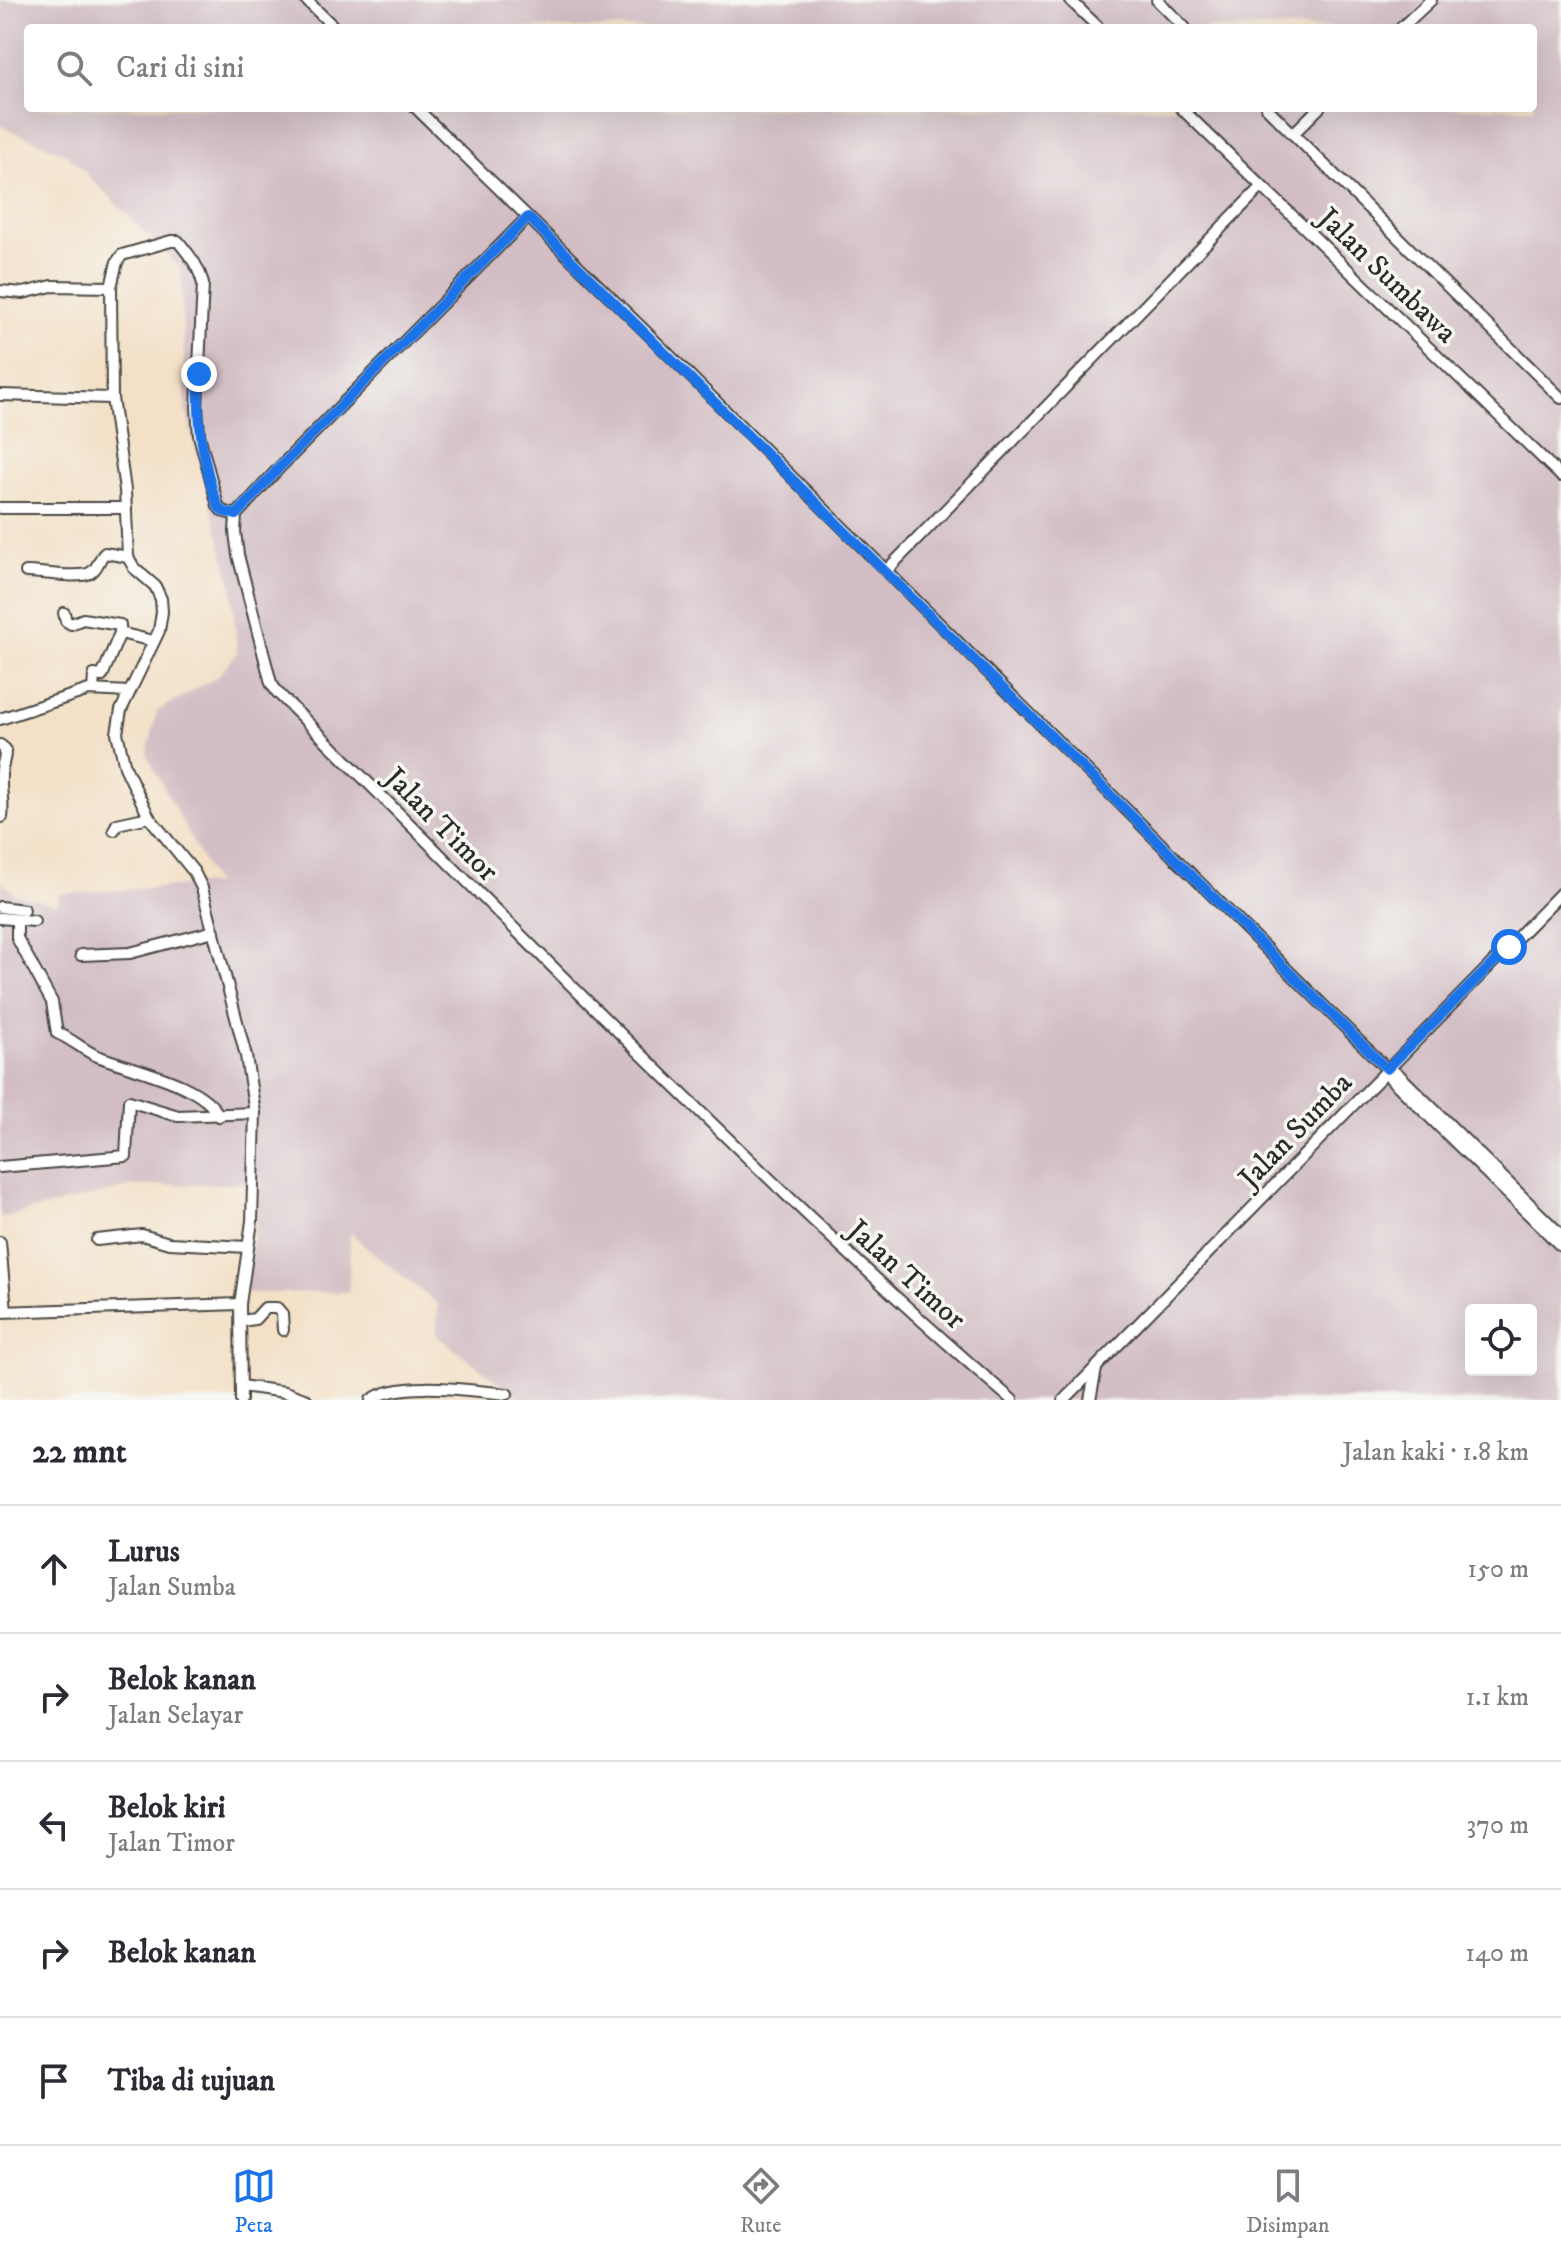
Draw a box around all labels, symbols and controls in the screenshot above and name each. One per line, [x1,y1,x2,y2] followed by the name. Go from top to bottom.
[24,24,1537,112] search box
[52,46,96,90] icon: search
[116,50,244,87] text: Cari di sini
[1307,198,1464,352] street label: Jalan Sumbawa
[181,356,217,392] route end
[374,758,506,890] street label: Jalan Timor
[1491,929,1527,965] route start
[1229,1065,1361,1199] street label: Jalan Sumba
[837,1210,973,1338] street label: Jalan Timor
[1465,1304,1537,1376] map controls
[1465,1304,1537,1376] button: locate
[32,1431,127,1473] text: 22 mnt
[1342,1436,1529,1469] text: Jalan kaki · 1.8 km
[108,1534,180,1571] text: Lurus
[32,1547,76,1591] icon: ahead
[1468,1553,1529,1586] text: 150 m
[108,1571,236,1604] text: Jalan Sumba
[108,1662,256,1699] text: Belok kanan
[32,1675,76,1719] icon: right
[1466,1681,1529,1714] text: 1.1 km
[108,1699,243,1732] text: Jalan Selayar
[108,1790,226,1827] text: Belok kiri
[32,1803,76,1847] icon: left
[1467,1809,1529,1842] text: 370 m
[108,1827,235,1860] text: Jalan Timor
[32,1931,76,1975] icon: right
[108,1935,256,1972] text: Belok kanan
[1465,1937,1529,1970] text: 140 m
[32,2059,76,2103] icon: arrive
[108,2063,275,2100] text: Tiba di tujuan
[232,2164,276,2239] tab: Peta
[739,2164,783,2239] tab: Rute
[1246,2164,1329,2239] tab: Disimpan

